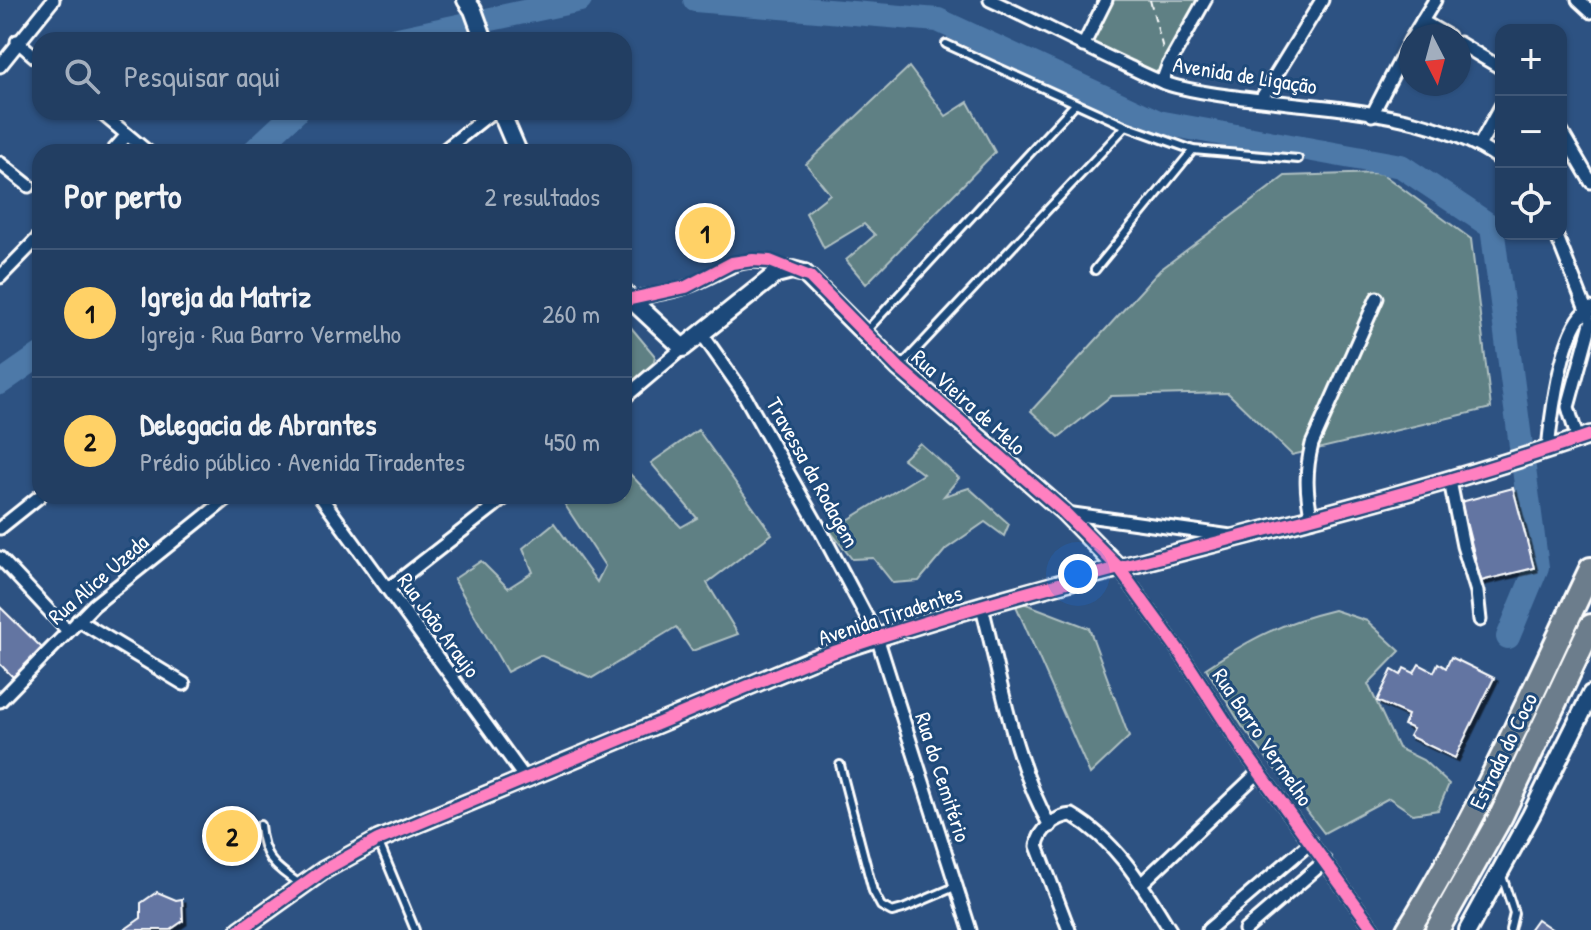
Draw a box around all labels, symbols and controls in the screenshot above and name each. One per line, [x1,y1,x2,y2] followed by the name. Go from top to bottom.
[1399,24,1471,96] north arrow
[1495,24,1567,240] map controls
[1495,24,1567,96] button: +
[32,32,632,120] search box
[1171,49,1319,101] street label: Avenida de Ligação
[60,54,104,98] icon: search
[124,56,281,96] text: Pesquisar aqui
[1495,96,1567,168] button: −
[1495,168,1567,240] button: locate
[64,173,182,219] text: Por perto
[484,179,600,214] text: 2 resultados
[679,203,731,263] pin: 1
[140,276,311,316] text: Igreja da Matriz
[85,296,95,331] text: 1
[542,296,600,331] text: 260 m
[140,316,401,351] text: Igreja · Rua Barro Vermelho
[905,342,1033,462] street label: Rua Vieira de Melo
[759,392,867,553] street label: Travessa da Rodagem
[140,404,376,444] text: Delegacia de Abrantes
[84,424,96,459] text: 2
[544,424,600,459] text: 450 m
[140,444,465,479] text: Prédio público · Avenida Tiradentes
[41,527,155,631] street label: Rua Alice Uzeda
[1058,554,1098,594] your location
[391,567,487,684] street label: Rua João Araujo
[814,578,966,652] street label: Avenida Tiradentes
[1206,662,1320,812] street label: Rua Barro Vermelho
[1462,688,1544,814] street label: Estrada do Coco
[908,709,978,846] street label: Rua do Cemitério
[206,806,258,866] pin: 2

